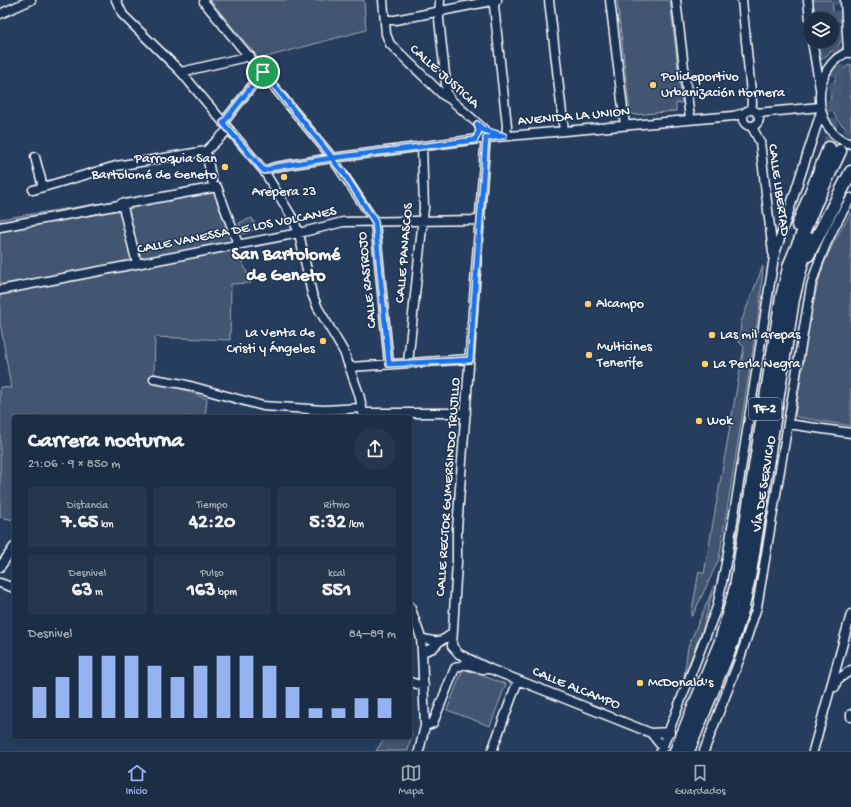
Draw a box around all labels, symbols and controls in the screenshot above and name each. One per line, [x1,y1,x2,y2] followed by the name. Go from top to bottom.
[803,12,839,48] map controls
[803,12,839,48] button: layers
[406,41,483,113] street label: CALLE JUSTICIA
[246,55,280,89] pin
[252,61,274,83] icon: arrive
[660,69,786,102] place label: Polideportivo Urbanización Hornera
[648,80,658,90] marker: Polideportivo Urbanización Hornera
[517,104,631,130] street label: AVENIDA LA UNION
[763,143,793,238] street label: CALLE LIBERTAD
[91,151,217,184] place label: Parroquia San Bartolomé de Geneto
[220,162,230,172] marker: Parroquia San Bartolomé de Geneto
[279,172,289,182] marker: Arepera 23
[252,184,316,201] place label: Arepera 23
[392,202,418,304] street label: CALLE PANASCOS
[136,203,339,259] street label: CALLE VANESSA DE LOS VOLCANES
[354,230,382,329] street label: CALLE RASTROJO
[232,245,341,287] district label: San Bartolomé de Geneto
[596,296,644,313] place label: Alcampo
[583,299,593,309] marker: Alcampo
[226,325,316,358] place label: La Venta de Cristi y Ángeles
[720,327,801,344] place label: Las mil arepas
[707,330,717,340] marker: Las mil arepas
[318,336,328,346] marker: La Venta de Cristi y Ángeles
[596,339,653,372] place label: Multicines Tenerife
[584,350,594,360] marker: Multicines Tenerife
[713,356,802,373] place label: La Perla Negra
[700,359,710,369] marker: La Perla Negra
[433,377,465,597] street label: CALLE RECTOR GUMERSINDO TRUJILLO
[749,398,781,420] road number: TF-2
[707,413,734,430] place label: Wok
[694,416,704,426] marker: Wok
[354,428,396,470] button: share
[28,429,183,455] text: Carrera nocturna
[749,434,781,534] street label: VÍA DE SERVICIO
[28,457,121,472] text: 21:06 · 9 × 850 m
[66,500,108,512] text: Distancia
[196,500,228,512] text: Tiempo
[324,500,350,512] text: Ritmo
[61,512,98,535] text: 7.65
[189,512,235,535] text: 42:20
[309,512,346,535] text: 5:32
[98,519,114,531] text: km
[346,519,364,531] text: /km
[69,568,106,580] text: Desnivel
[200,568,224,580] text: Pulso
[328,568,345,580] text: kcal
[72,580,92,603] text: 63
[187,580,215,603] text: 163
[322,580,351,603] text: 551
[92,587,103,599] text: m
[215,587,237,599] text: bpm
[28,627,72,642] text: Desnivel
[349,627,396,642] text: 84–89 m
[530,664,623,715] street label: CALLE ALCAMPO
[648,675,714,692] place label: McDonald's
[635,678,645,688] marker: McDonald's
[125,762,148,798] tab: Inicio
[398,762,424,798] tab: Mapa
[675,762,726,798] tab: Guardados

